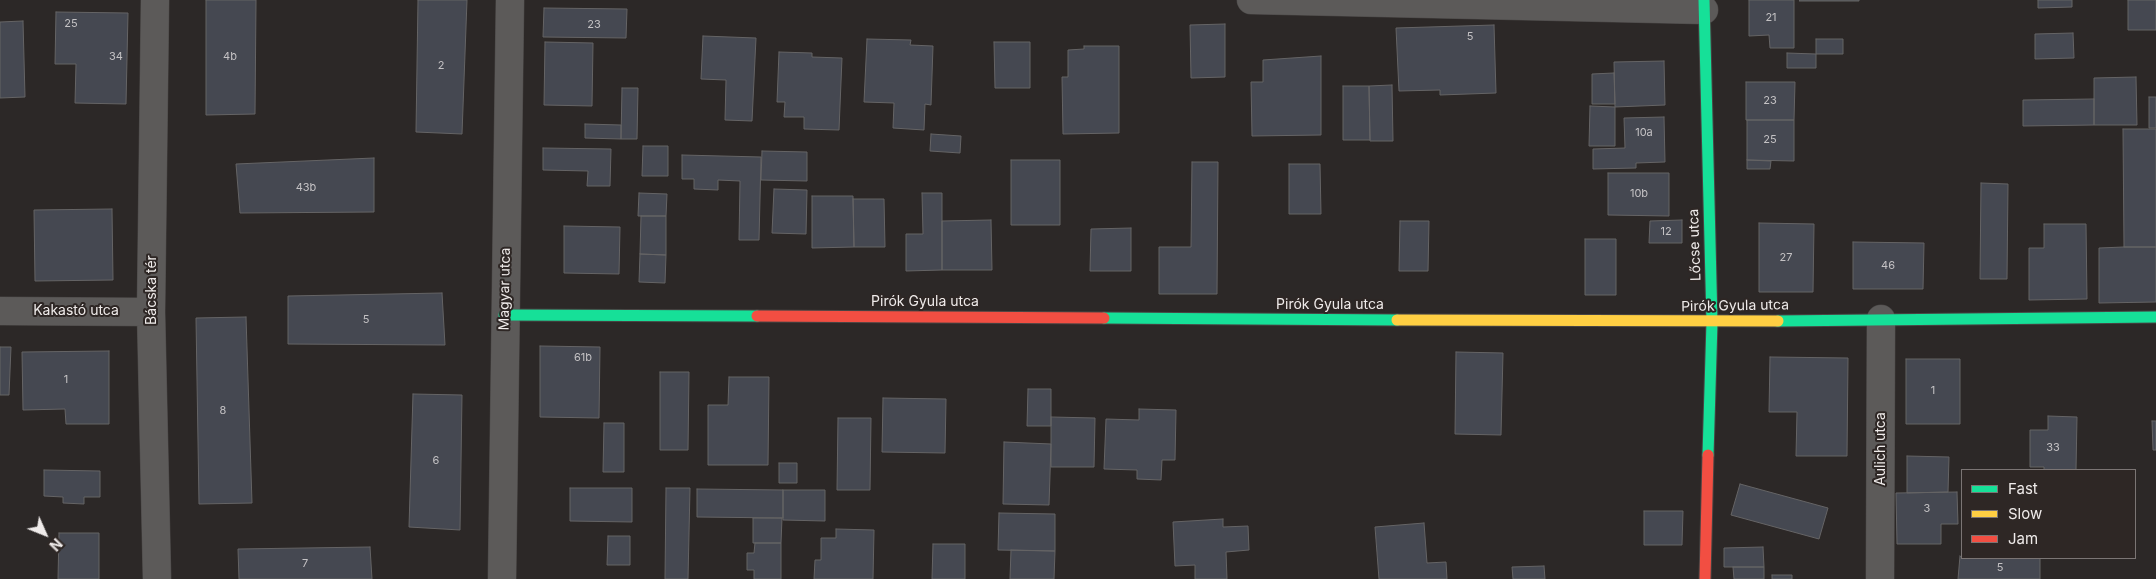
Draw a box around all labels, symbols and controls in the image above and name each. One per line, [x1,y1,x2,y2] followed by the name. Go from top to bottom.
[1765,11,1777,25] house number: 21
[64,17,78,31] house number: 25
[587,18,601,32] house number: 23
[1467,30,1473,44] house number: 5
[109,50,123,64] house number: 34
[223,50,237,64] house number: 4b
[438,59,444,73] house number: 2
[1763,94,1777,108] house number: 23
[1635,126,1653,140] house number: 10a
[1763,133,1777,147] house number: 25
[296,181,316,195] house number: 43b
[1630,187,1648,201] house number: 10b
[1685,208,1705,282] street label: Lőcse utca
[1660,225,1672,239] house number: 12
[496,248,514,330] street label: Magyar utca
[1780,251,1792,265] house number: 27
[144,255,160,325] street label: Bácska tér
[1881,259,1895,273] house number: 46
[871,294,979,310] street label: Pirók Gyula utca
[1276,297,1384,313] street label: Pirók Gyula utca
[1681,297,1789,315] street label: Pirók Gyula utca
[33,303,119,319] street label: Kakastó utca
[363,313,369,327] house number: 5
[574,351,592,365] house number: 61b
[64,373,68,387] house number: 1
[1931,384,1935,398] house number: 1
[220,404,226,418] house number: 8
[1873,412,1889,486] street label: Aulich utca
[2046,441,2060,455] house number: 33
[433,454,439,468] house number: 6
[1961,469,2136,559] legend
[2008,479,2038,498] text: Fast
[1924,502,1930,516] house number: 3
[2008,504,2042,523] text: Slow
[20,509,70,559] north arrow
[2008,529,2038,548] text: Jam
[46,535,66,555] text: N
[302,557,308,571] house number: 7
[1997,561,2003,575] house number: 5

